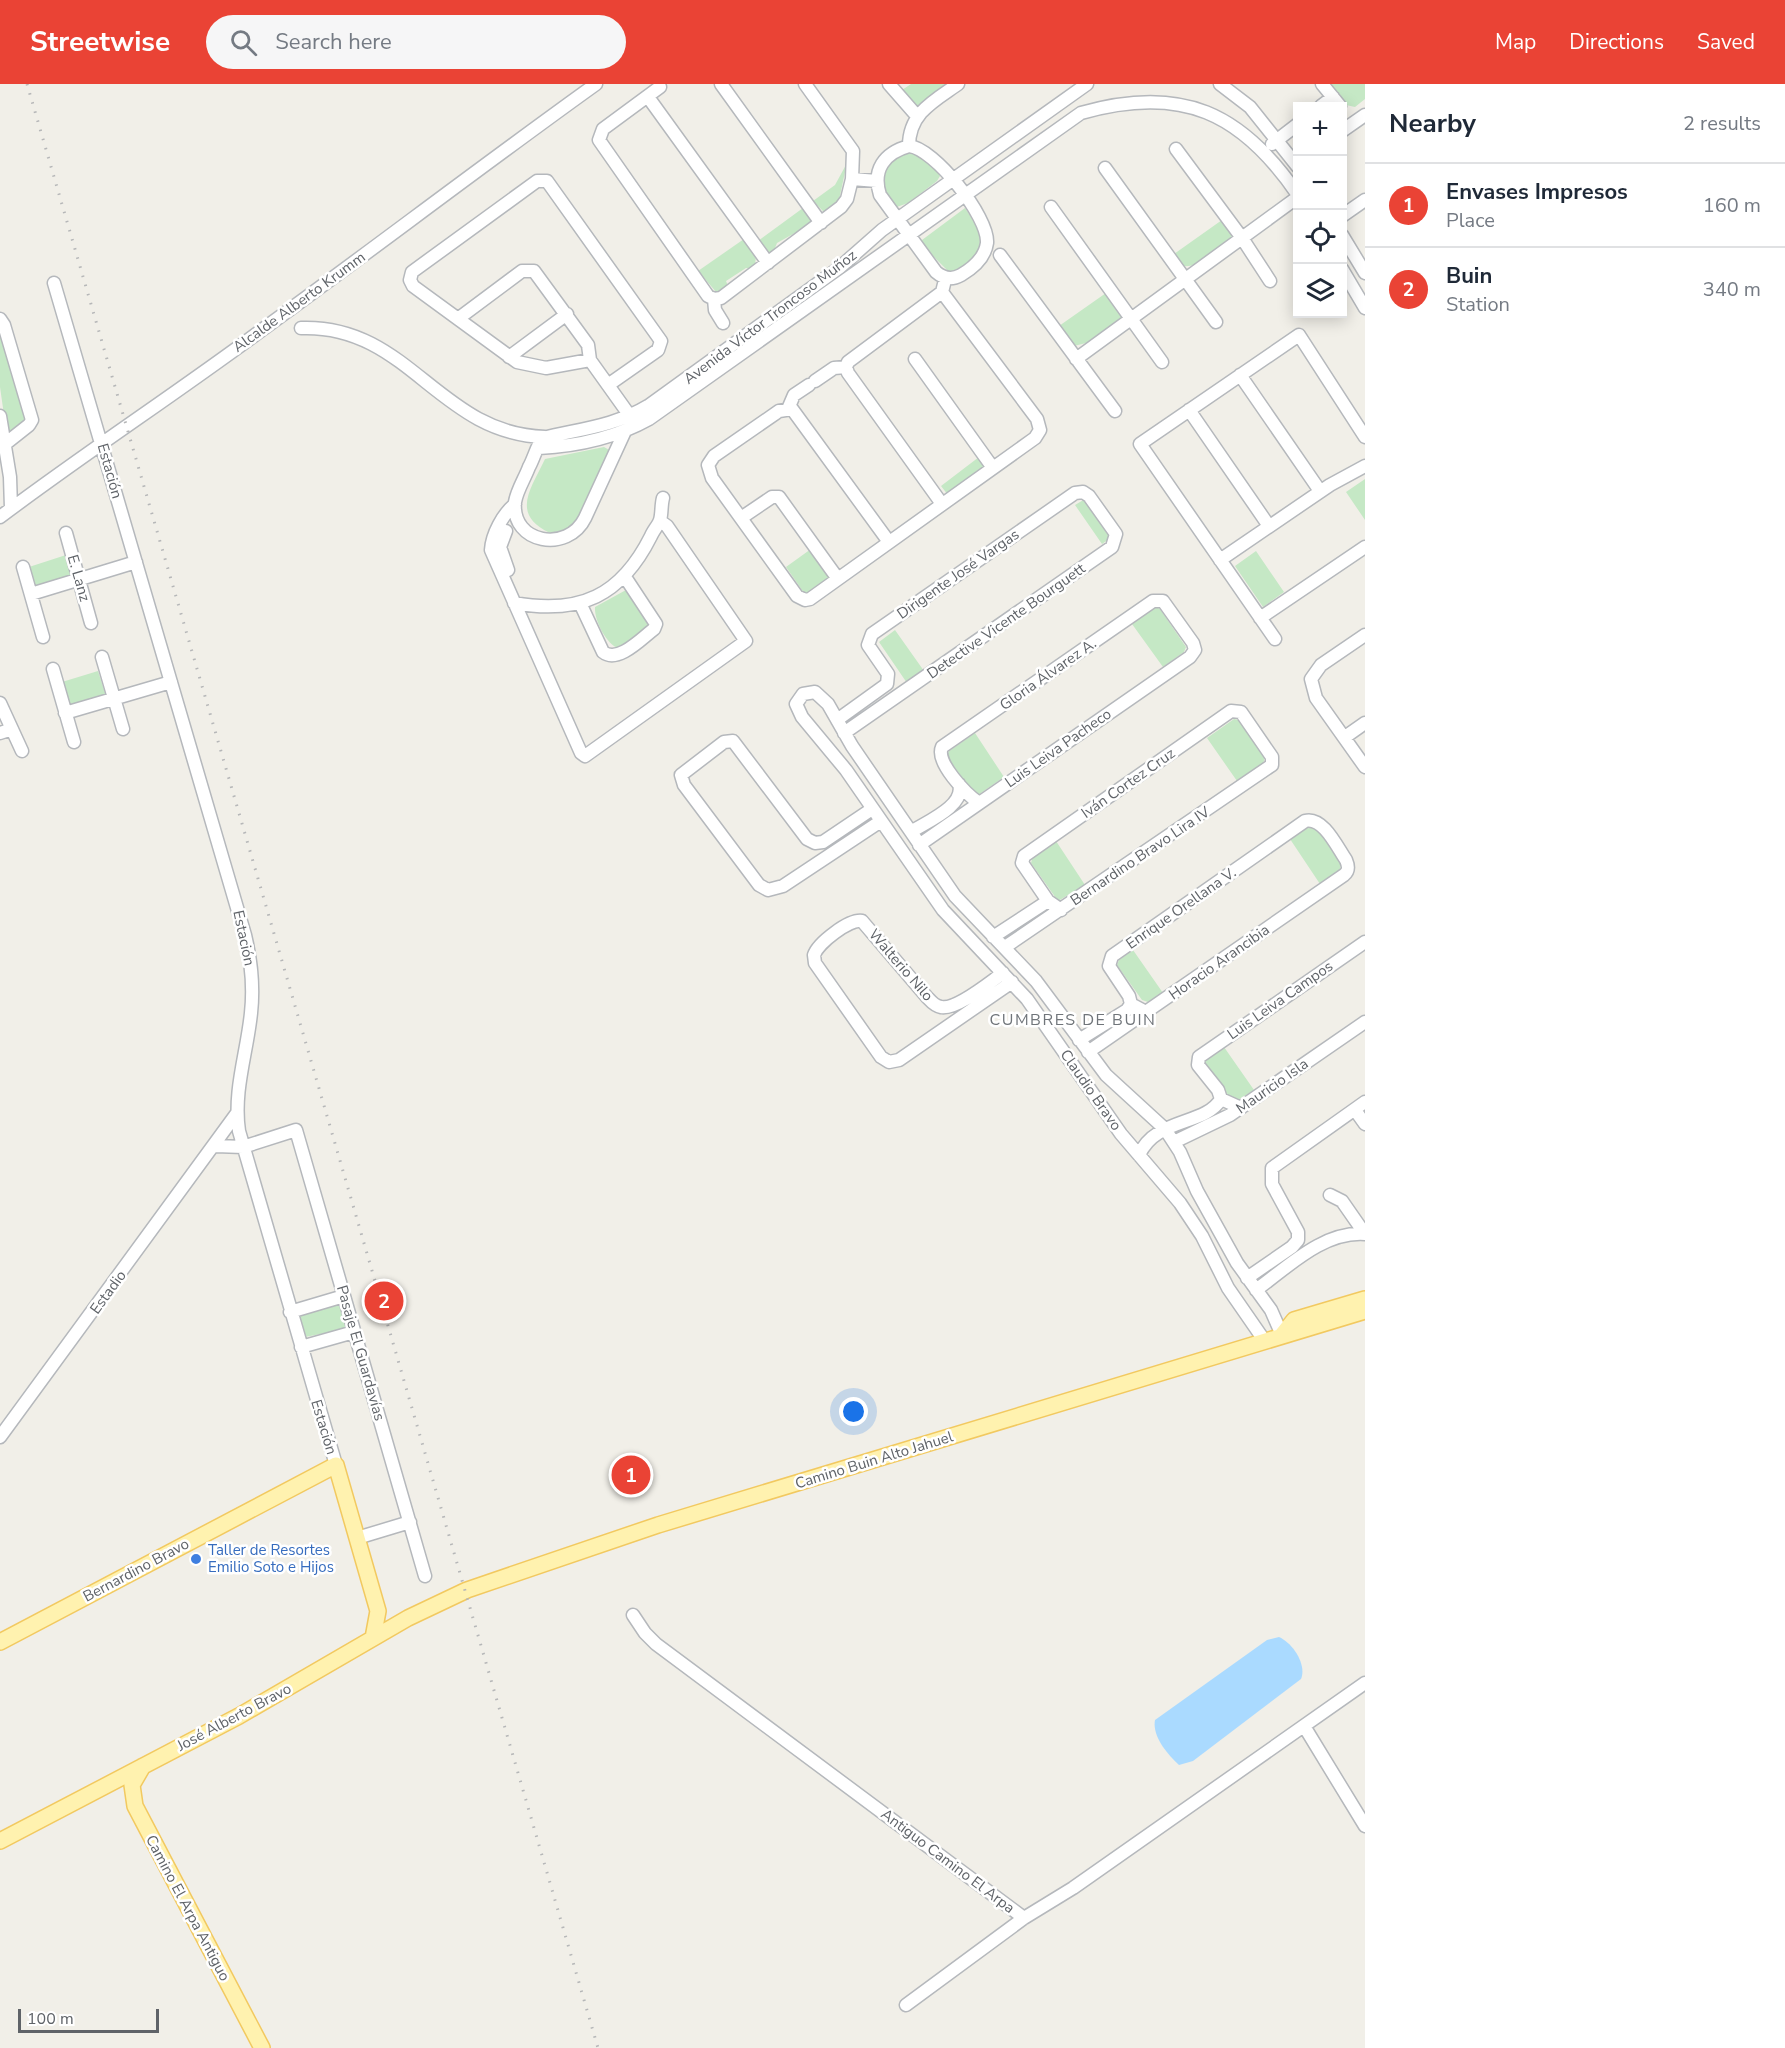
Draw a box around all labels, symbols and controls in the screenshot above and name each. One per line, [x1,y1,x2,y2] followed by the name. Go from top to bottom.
[206,15,626,69] search box
[30,23,170,61] text: Streetwise
[227,26,260,59] icon: search
[275,27,392,57] text: Search here
[1495,28,1536,56] text: Map
[1569,28,1664,56] text: Directions
[1697,28,1755,56] text: Saved
[1293,102,1347,318] map controls
[1293,102,1347,156] button: +
[1389,106,1476,141] text: Nearby
[1683,110,1761,137] text: 2 results
[1293,156,1347,210] button: −
[1446,177,1628,207] text: Envases Impresos
[1403,192,1415,219] text: 1
[1703,192,1761,219] text: 160 m
[1446,207,1495,234] text: Place
[1293,210,1347,264] button: locate
[679,245,861,389] street label: Avenida Víctor Troncoso Muñoz
[229,247,369,357] street label: Alcalde Alberto Krumm
[1446,261,1492,291] text: Buin
[1293,264,1347,318] button: layers
[1403,276,1415,303] text: 2
[1703,276,1761,303] text: 340 m
[1446,291,1510,318] text: Station
[93,441,127,501] street label: Estación
[893,524,1023,624] street label: Dirigente José Vargas
[63,552,95,604] street label: E. Lanz
[923,558,1090,683] street label: Detective Vicente Bourguett
[996,633,1100,715] street label: Gloria Álvarez A.
[1001,704,1115,792] street label: Luis Leiva Pacheco
[1077,743,1179,823] street label: Iván Cortez Cruz
[1066,801,1214,910] street label: Bernardino Bravo Lira IV
[1122,863,1240,953] street label: Enrique Orellana V.
[228,908,260,968] street label: Estación
[1165,920,1273,1004] street label: Horacio Arancibia
[864,925,938,1005] street label: Walterio Nilo
[1223,956,1337,1044] street label: Luis Leiva Campos
[990,1009,1156,1031] district label: CUMBRES DE BUIN
[1056,1046,1126,1134] street label: Claudio Bravo
[1232,1054,1312,1118] street label: Mauricio Isla
[85,1266,131,1318] street label: Estadio
[364,1278,404,1324] pin: 2
[332,1283,390,1423] street label: Pasaje El Guardavías
[306,1397,342,1457] street label: Estación
[839,1397,868,1426] your location
[793,1426,956,1494] street label: Camino Buin Alto Jahuel
[612,1452,650,1498] pin: 1
[79,1534,193,1606] street label: Bernardino Bravo
[208,1540,334,1577] place label: Taller de Resortes Emilio Soto e Hijos
[189,1552,203,1566] marker: Taller de Resortes Emilio Soto e Hijos
[172,1678,295,1756] street label: José Alberto Bravo
[877,1804,1019,1918] street label: Antiguo Camino El Arpa
[141,1832,235,1984] street label: Camino El Arpa Antiguo
[18,2006,159,2034] scale bar
[27,2008,74,2030] text: 100 m

